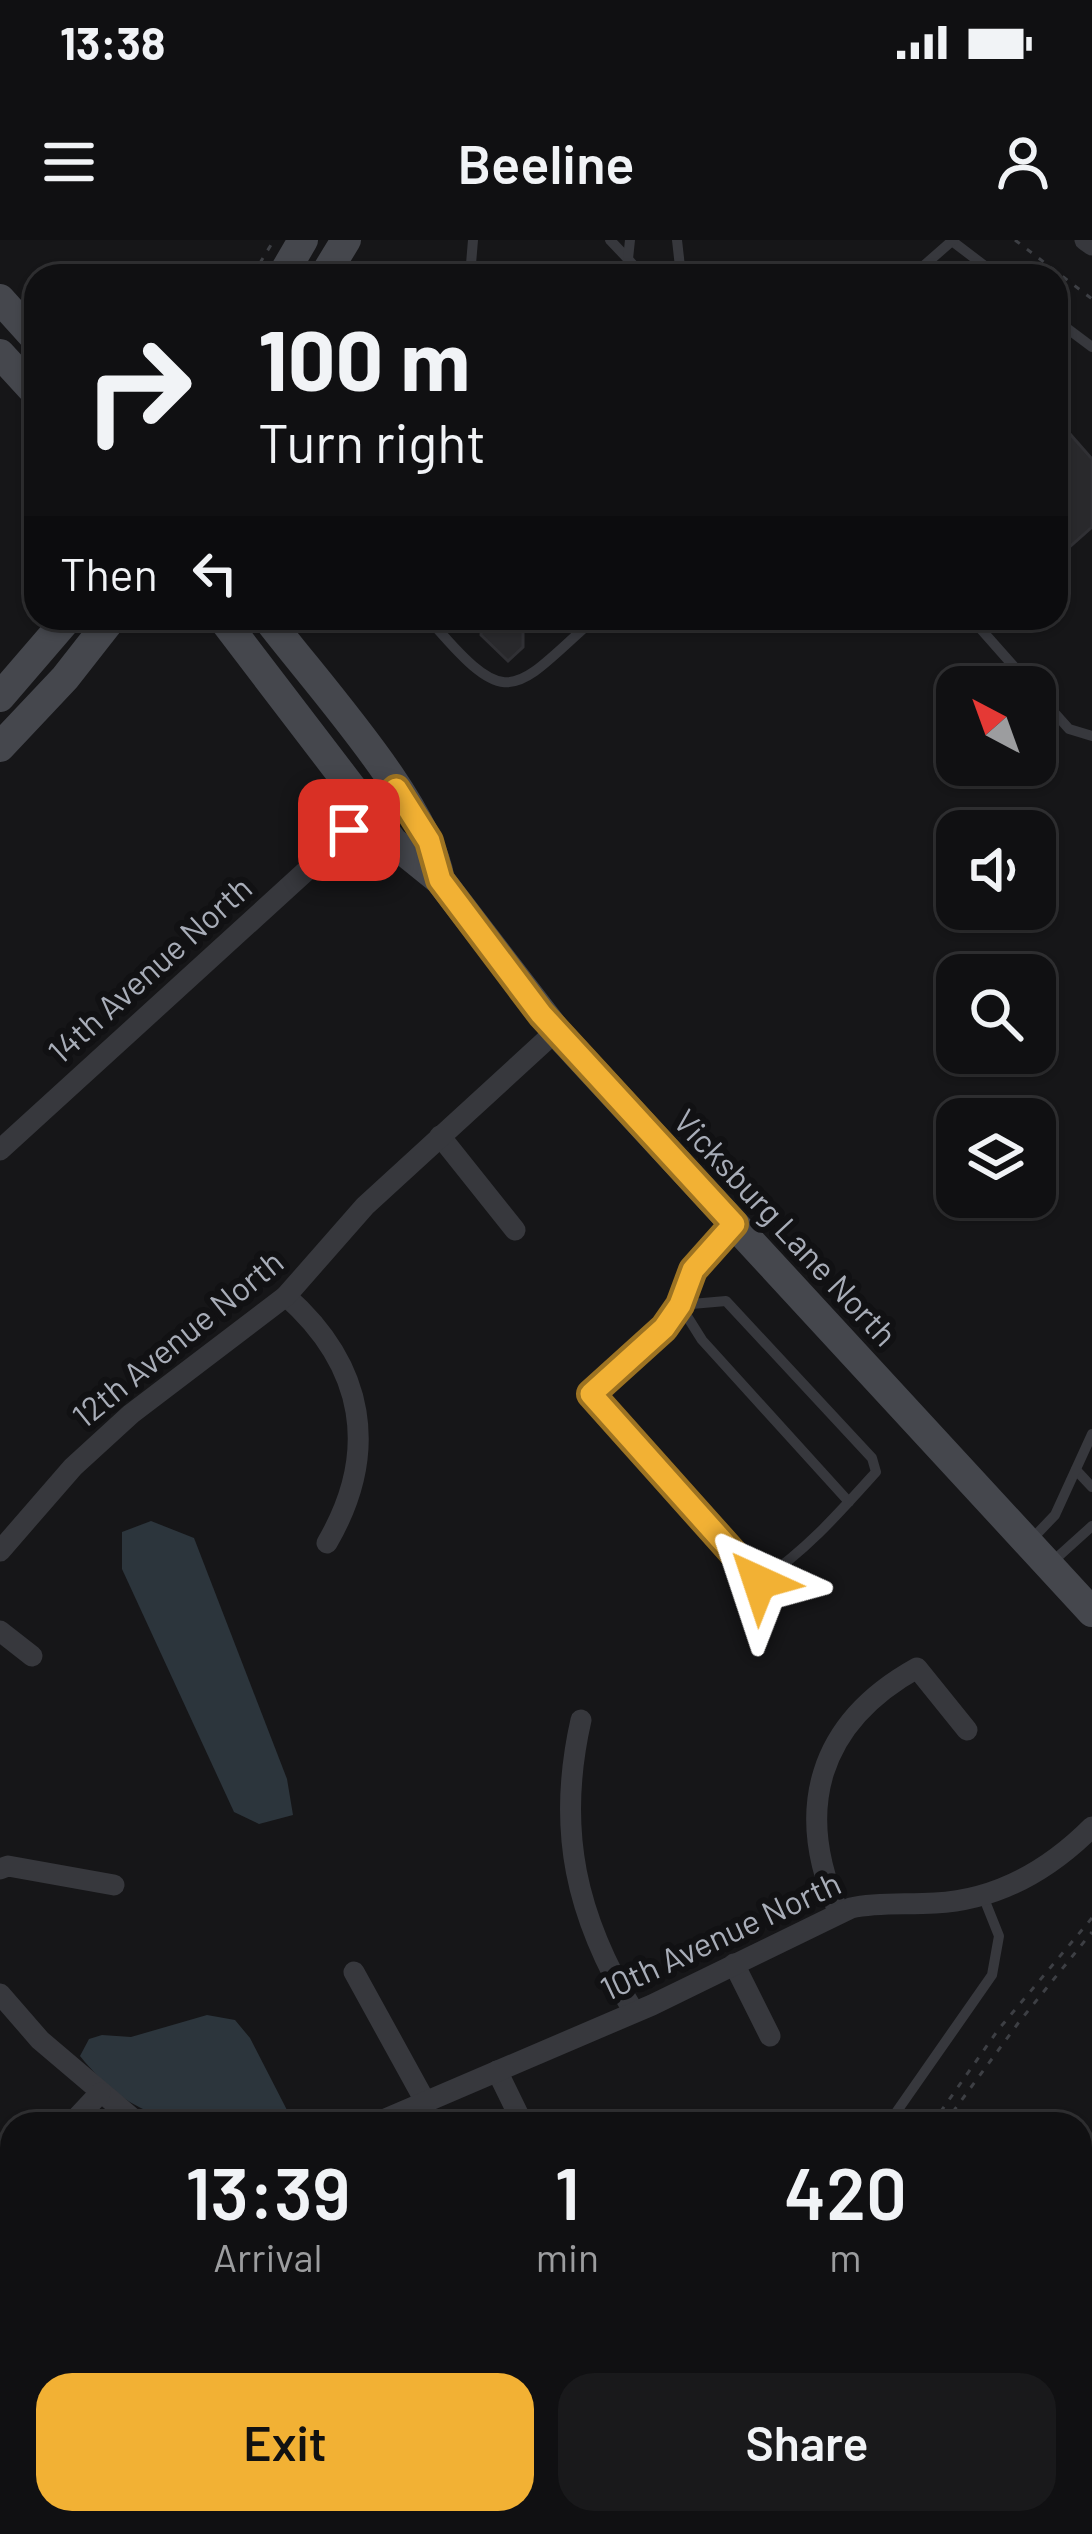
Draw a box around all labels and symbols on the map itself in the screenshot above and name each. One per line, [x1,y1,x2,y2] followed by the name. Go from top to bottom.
[936,666,1056,786] north arrow
[298,779,400,881] pin
[39,867,259,1071] street label: 14th Avenue North
[666,1100,906,1354] street label: Vicksburg Lane North
[64,1241,290,1435] street label: 12th Avenue North
[696,1519,822,1645] position arrow
[593,1862,847,2008] street label: 10th Avenue North

